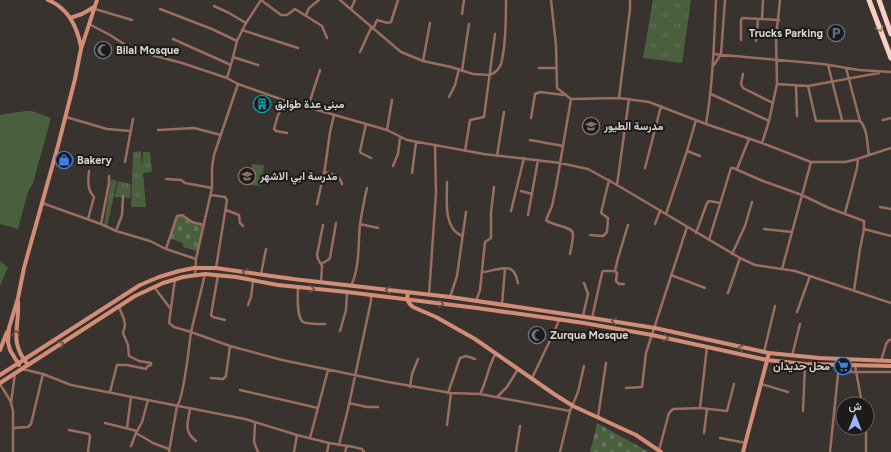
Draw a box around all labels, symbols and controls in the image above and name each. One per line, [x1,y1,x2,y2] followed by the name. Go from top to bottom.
[826,23,846,43] parking icon: Trucks Parking
[876,26,884,33] one-way arrow
[749,27,823,40] place label: Trucks Parking
[93,40,113,60] mosque icon: Bilal Mosque
[116,44,179,57] place label: Bilal Mosque
[252,94,272,114] building icon: مبنى عدة طوابق
[275,98,344,111] place label: مبنى عدة طوابق
[581,116,601,136] school or university icon: مدرسة الطيور
[603,120,663,133] place label: مدرسة الطيور
[54,150,74,170] shop icon: Bakery
[77,154,112,167] place label: Bakery
[237,166,257,186] school or university icon: مدرسة ابي الاشهر
[259,170,337,185] place label: مدرسة ابي الاشهر
[242,268,248,276] one-way arrow
[309,284,315,293] one-way arrow
[385,286,391,295] one-way arrow
[438,299,444,308] one-way arrow
[611,318,617,326] one-way arrow
[527,325,547,345] mosque icon: Zurqua Mosque
[550,329,628,342] place label: Zurqua Mosque
[12,330,20,336] one-way arrow
[663,334,669,342] one-way arrow
[56,341,63,348] one-way arrow
[738,344,744,352] one-way arrow
[833,356,853,376] supermarket icon: محل حديدان
[773,360,830,373] place label: محل حديدان
[835,396,875,436] north arrow
[848,400,862,413] text: ش

